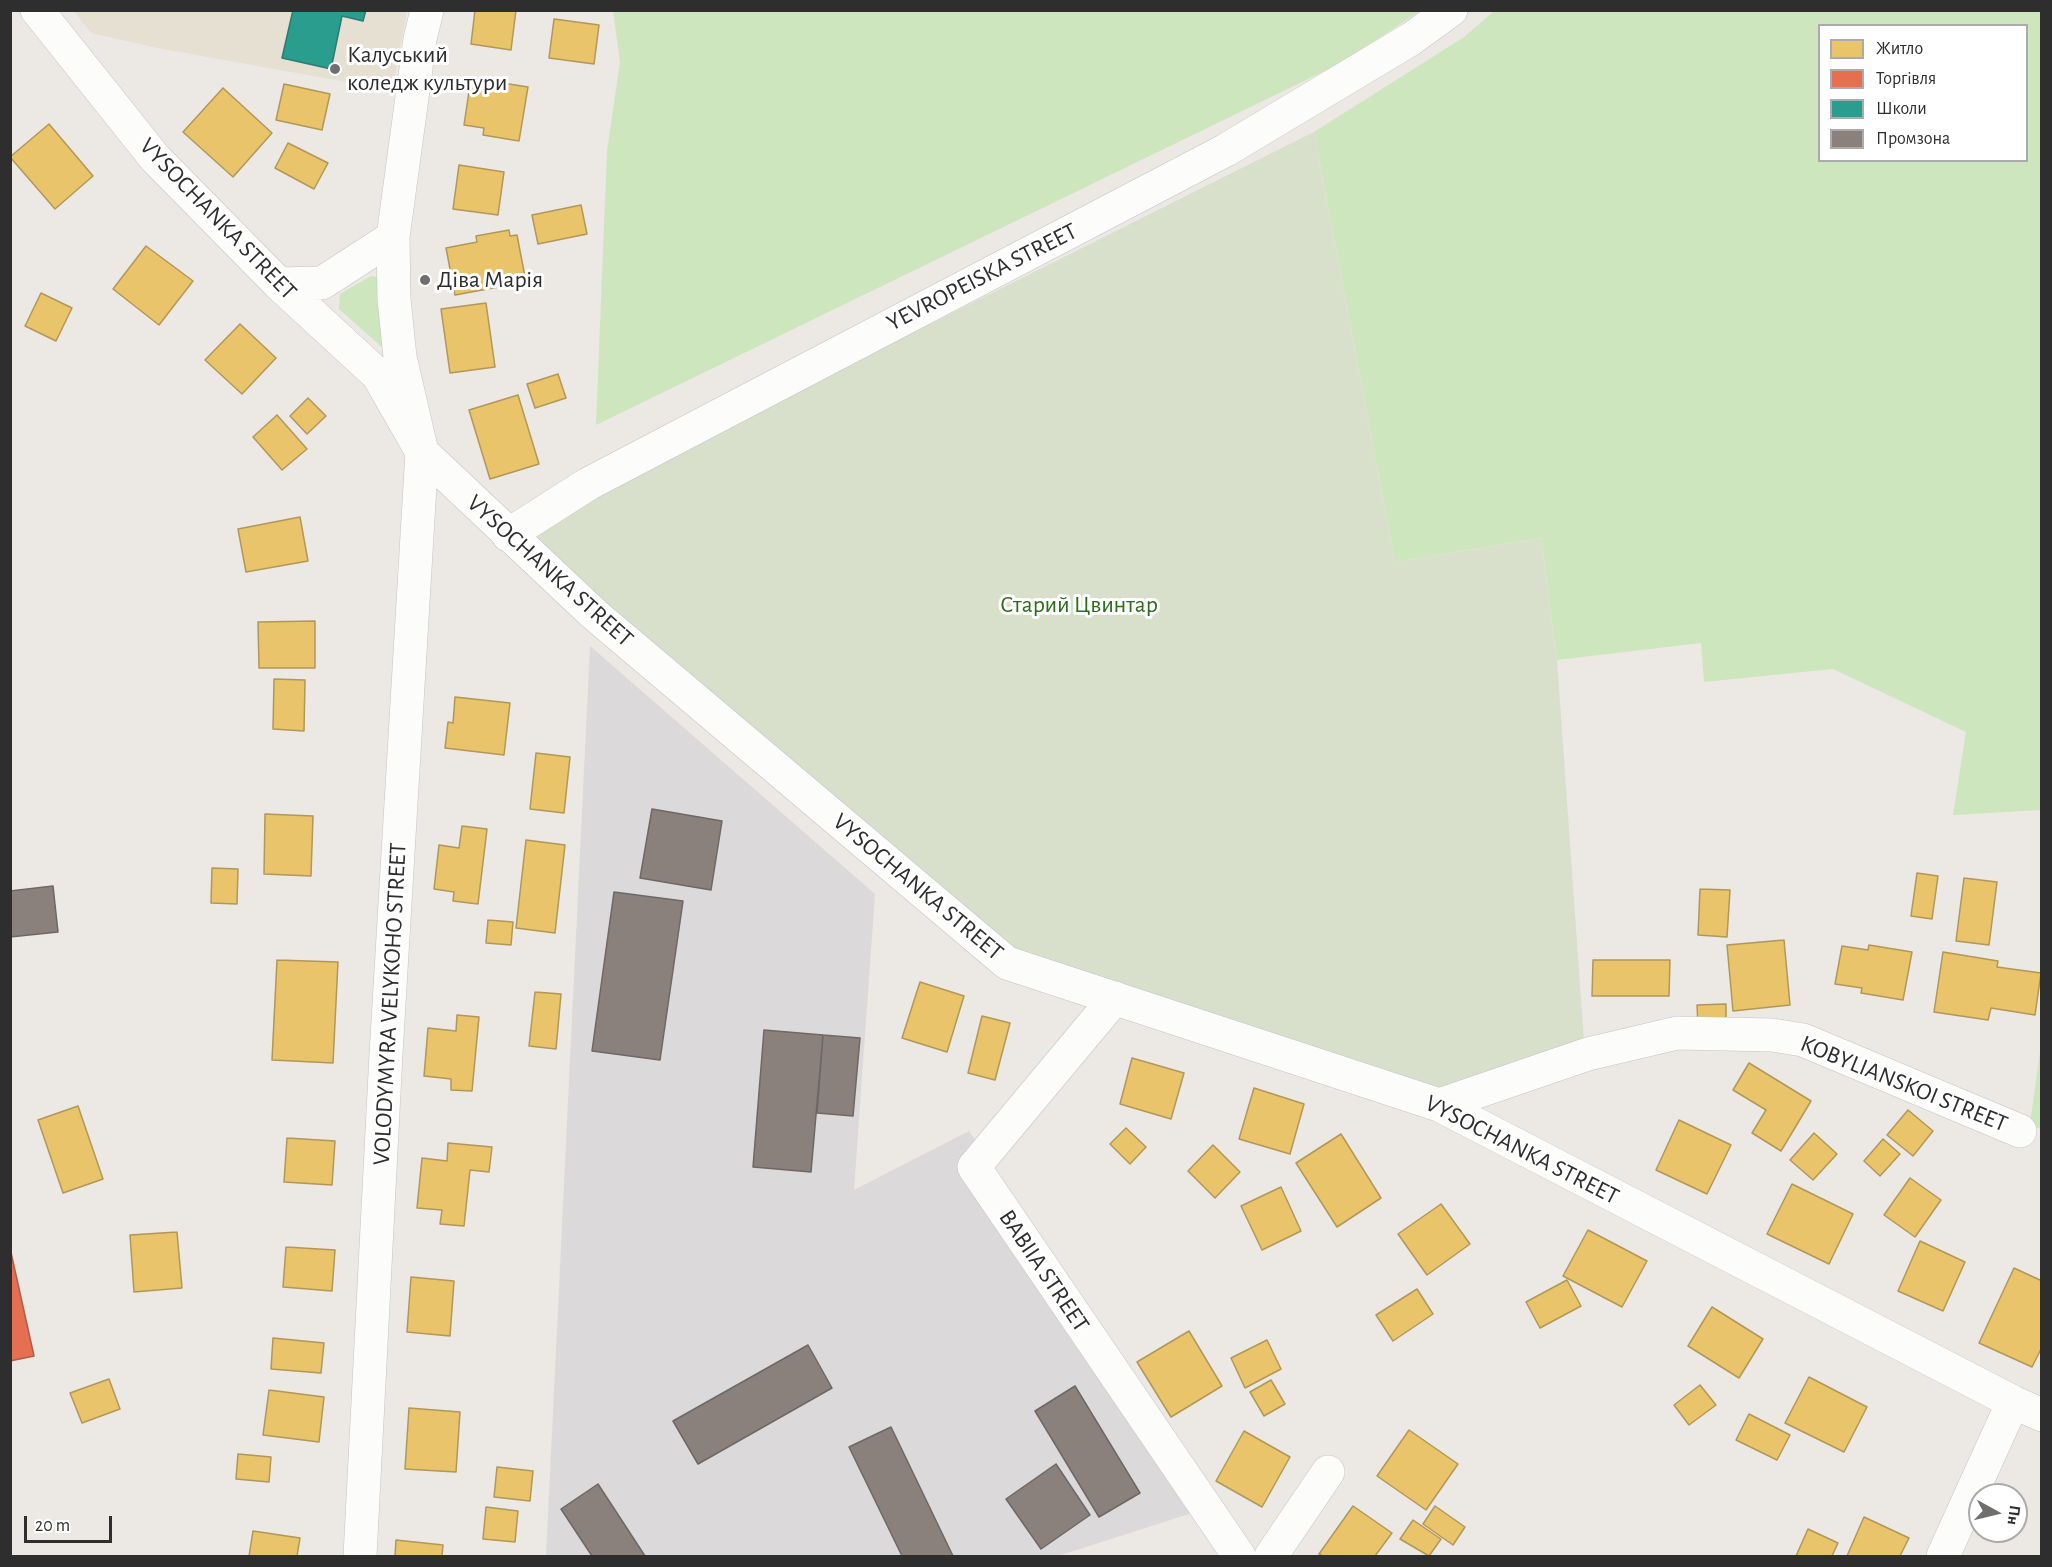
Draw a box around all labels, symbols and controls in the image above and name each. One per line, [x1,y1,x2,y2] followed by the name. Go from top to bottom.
[1818,24,2028,162] legend
[1876,40,1923,58] text: Житло
[347,41,507,97] place label: Калуський коледж культури
[328,62,342,76] marker: Калуський коледж культури
[1876,70,1936,88] text: Торгівля
[1876,100,1927,118] text: Школи
[1876,130,1950,148] text: Промзона
[133,132,303,306] street label: VYSOCHANKA STREET
[882,217,1082,337] street label: YEVROPEISKA STREET
[437,266,543,294] place label: Діва Марія
[418,273,432,287] marker: Діва Марія
[461,489,639,653] street label: VYSOCHANKA STREET
[1000,591,1158,619] park label: Старий Цвинтар
[827,807,1009,967] street label: VYSOCHANKA STREET
[367,842,413,1166] street label: VOLODYMYRA VELYKOHO STREET
[1796,1029,2012,1139] street label: KOBYLIANSKOI STREET
[1420,1089,1624,1211] street label: VYSOCHANKA STREET
[993,1204,1095,1338] street label: BABIIA STREET
[1968,1483,2028,1543] north arrow
[27,1504,116,1542] scale bar
[2005,1504,2023,1526] text: Пн
[35,1517,70,1535] text: 20 m

